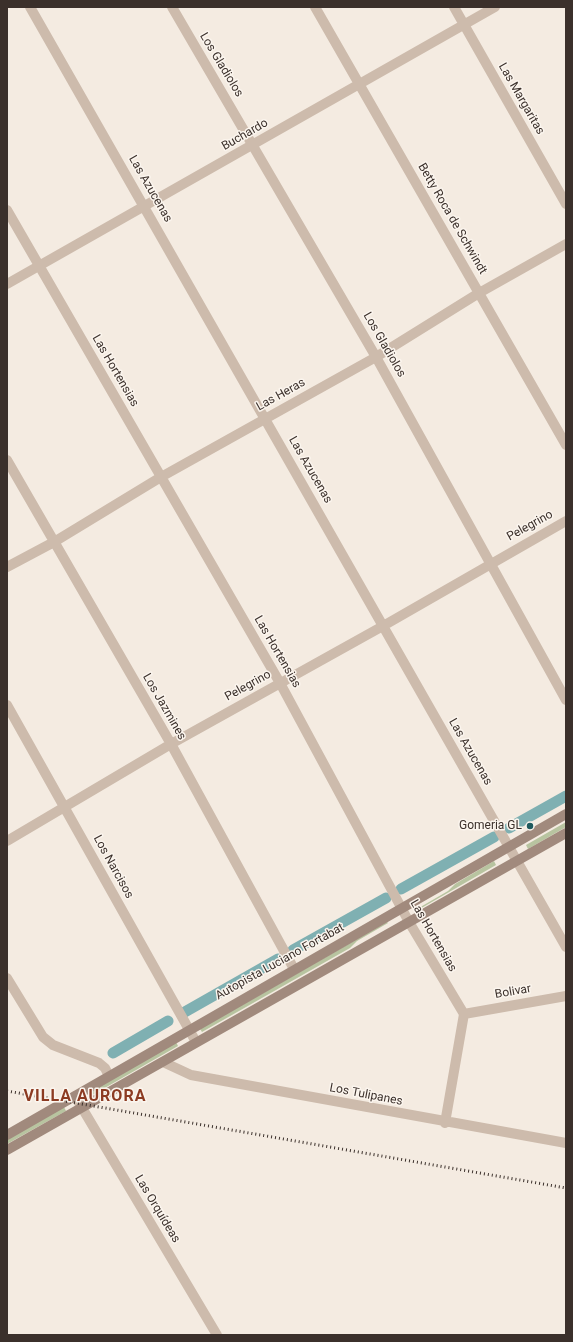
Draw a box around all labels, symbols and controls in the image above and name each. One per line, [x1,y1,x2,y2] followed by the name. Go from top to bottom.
[196,30,246,100] street label: Los Gladiolos
[495,61,547,137] street label: Las Margaritas
[219,116,271,154] street label: Buchardo
[125,153,175,225] street label: Las Azucenas
[414,161,490,277] street label: Betty Roca de Schwindt
[360,310,408,380] street label: Los Gladiolos
[89,332,141,410] street label: Las Hortensias
[254,376,308,414] street label: Las Heras
[285,434,335,506] street label: Las Azucenas
[504,508,556,544] street label: Pelegrino
[251,613,303,691] street label: Las Hortensias
[222,668,274,704] street label: Pelegrino
[139,671,189,743] street label: Los Jazmines
[445,716,495,788] street label: Las Azucenas
[459,819,522,833] place label: Gomeria GL
[525,821,535,831] marker: Gomeria GL
[90,833,136,901] street label: Los Narcisos
[407,897,459,975] street label: Las Hortensias
[213,921,347,1003] street label: Autopista Luciano Fortabat
[494,982,532,1002] street label: Bolivar
[328,1081,404,1109] street label: Los Tulipanes
[24,1087,146,1107] district label: VILLA AURORA
[131,1172,183,1246] street label: Las Orquídeas

